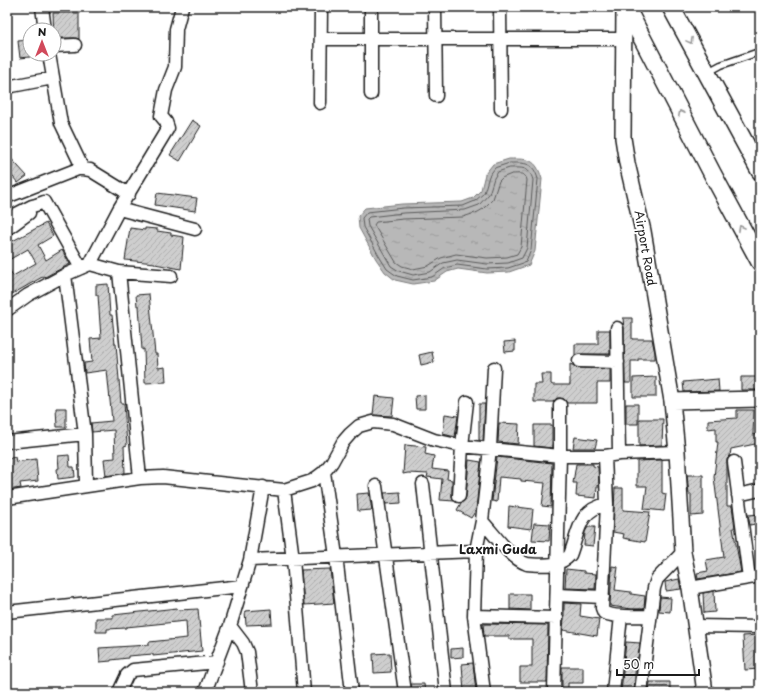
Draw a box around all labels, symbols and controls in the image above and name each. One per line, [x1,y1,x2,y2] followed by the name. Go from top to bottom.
[22,22,62,62] north arrow
[38,23,47,40] text: N
[685,37,693,44] one-way arrow
[678,110,686,117] one-way arrow
[631,209,661,287] street label: Airport Road
[739,225,746,232] one-way arrow
[459,539,537,558] district label: Laxmi Guda
[617,651,699,677] scale bar
[623,655,654,673] text: 50 m

